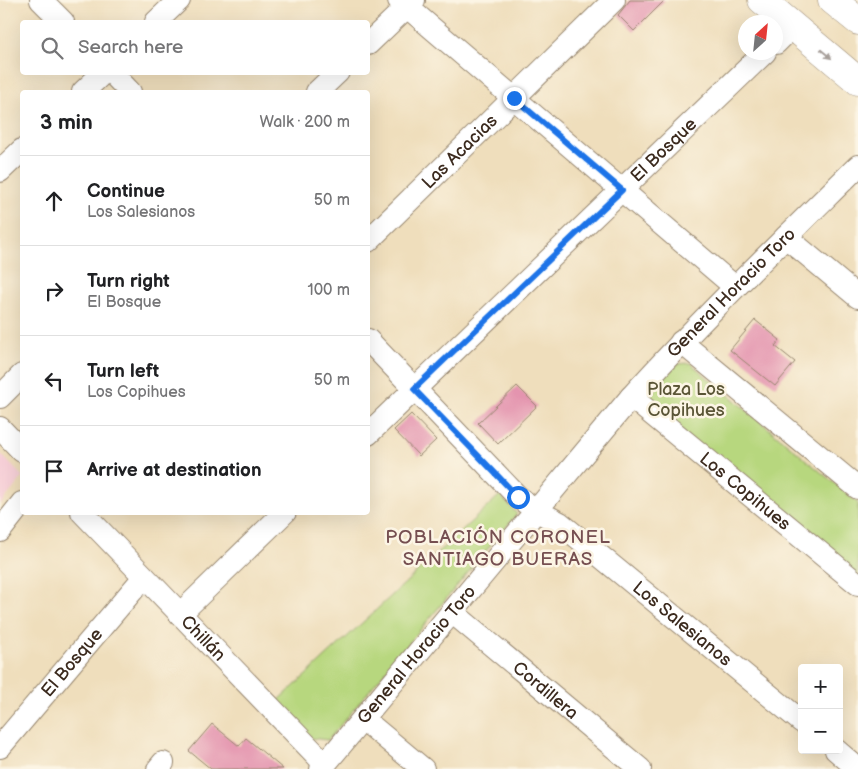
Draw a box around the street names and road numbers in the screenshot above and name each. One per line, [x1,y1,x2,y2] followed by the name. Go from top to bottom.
[417,110,502,193] street label: Las Acacias
[626,113,701,186] street label: El Bosque
[663,223,800,362] street label: General Horacio Toro
[696,448,795,535] street label: Los Copihues
[629,577,736,670] street label: Los Salesianos
[353,581,480,728] street label: General Horacio Toro
[177,611,230,665] street label: Chillán
[37,623,107,701] street label: El Bosque
[509,657,583,723] street label: Cordillera

